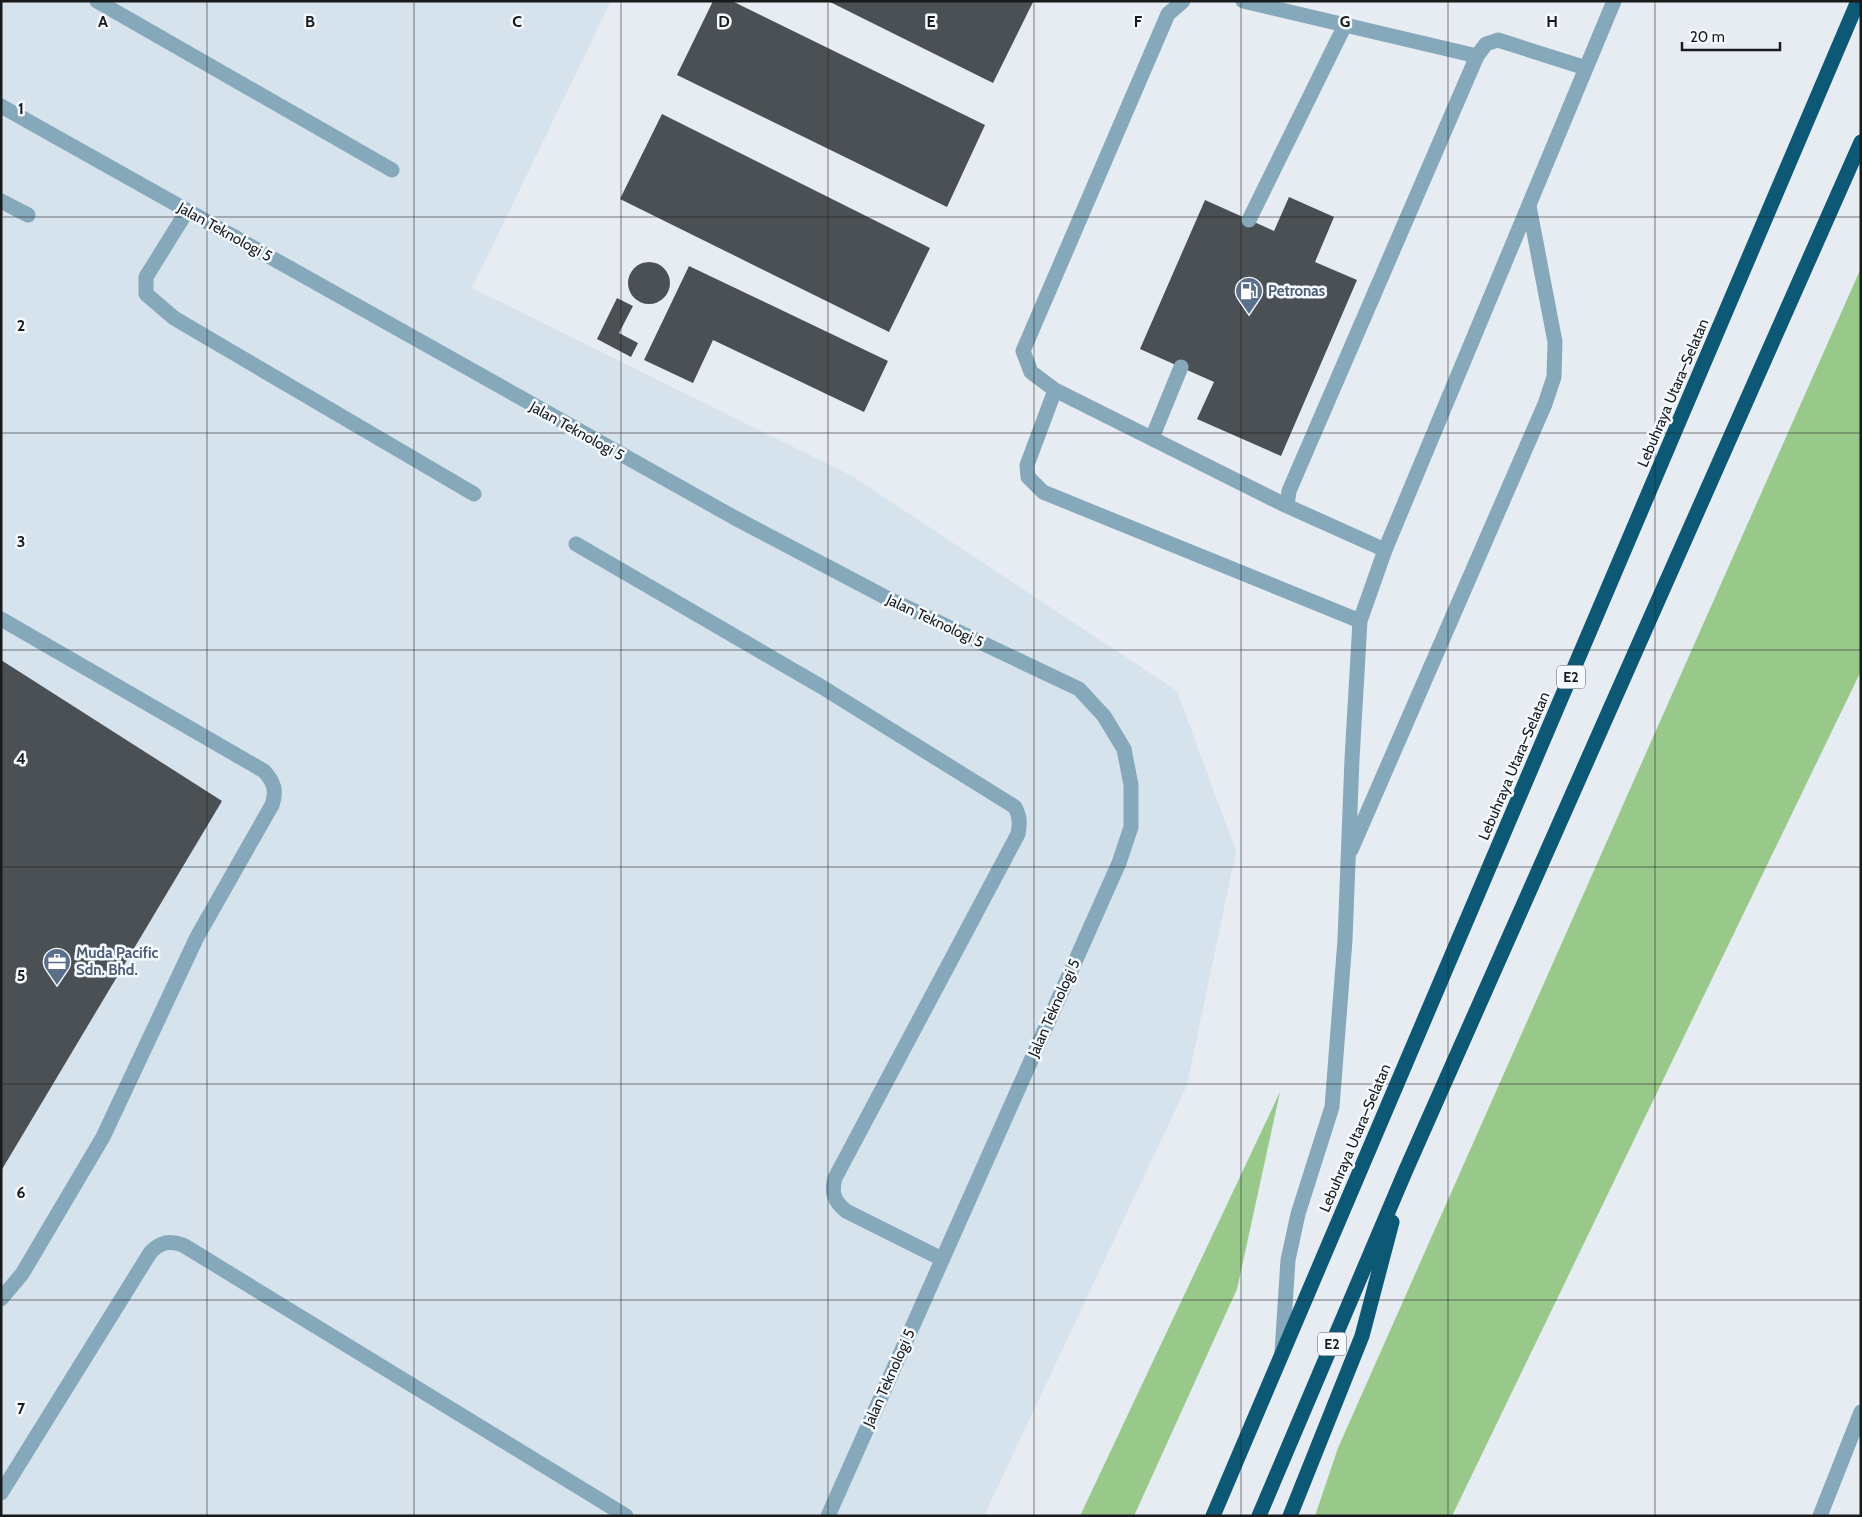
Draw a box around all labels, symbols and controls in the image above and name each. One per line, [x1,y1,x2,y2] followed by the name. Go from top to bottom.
[98,12,108,31] text: A
[305,12,315,31] text: B
[512,12,522,31] text: C
[718,12,730,31] text: D
[926,12,936,31] text: E
[1134,12,1143,31] text: F
[1340,12,1350,31] text: G
[1546,12,1558,31] text: H
[1682,20,1780,52] scale bar
[1690,28,1725,46] text: 20 m
[18,99,24,118] text: 1
[174,198,275,265] street label: Jalan Teknologi 5
[1234,276,1264,315] fuel station icon: Petronas
[1268,282,1325,300] place label: Petronas
[17,316,25,335] text: 2
[1634,316,1712,470] street label: Lebuhraya Utara–Selatan
[526,397,627,464] street label: Jalan Teknologi 5
[17,532,25,551] text: 3
[883,590,987,651] street label: Jalan Teknologi 5
[1557,666,1585,689] road number: E2
[1475,689,1553,843] street label: Lebuhraya Utara–Selatan
[16,749,26,768] text: 4
[76,944,159,979] place label: Muda Pacific Sdn. Bhd.
[42,947,72,986] office icon: Muda Pacific Sdn. Bhd.
[1024,956,1084,1061] street label: Jalan Teknologi 5
[17,966,25,985] text: 5
[1316,1061,1394,1215] street label: Lebuhraya Utara–Selatan
[17,1183,26,1202] text: 6
[859,1326,919,1431] street label: Jalan Teknologi 5
[1318,1332,1346,1356] road number: E2
[17,1399,26,1418] text: 7

